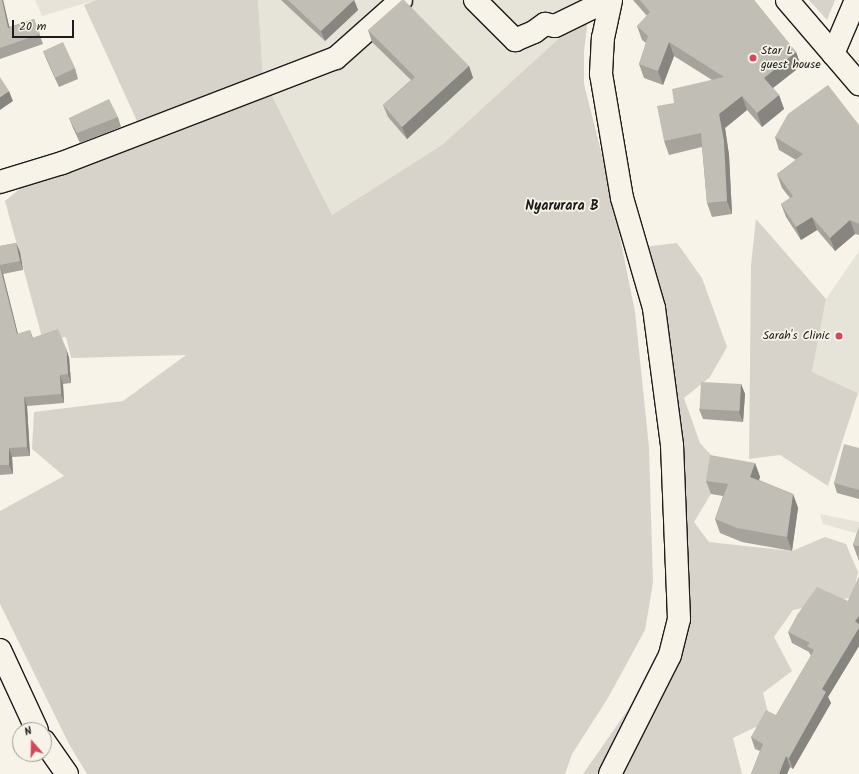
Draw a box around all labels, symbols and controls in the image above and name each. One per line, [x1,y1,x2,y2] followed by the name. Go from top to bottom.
[14,12,76,38] scale bar
[19,17,46,36] text: 20 m
[761,44,821,72] place label: Star L guest house
[748,53,758,63] marker: Star L guest house
[525,198,599,214] district label: Nyarurara B
[763,329,830,343] place label: Sarah's Clinic
[833,330,845,342] marker: Sarah's Clinic
[12,722,52,762] north arrow
[22,722,35,741] text: N

